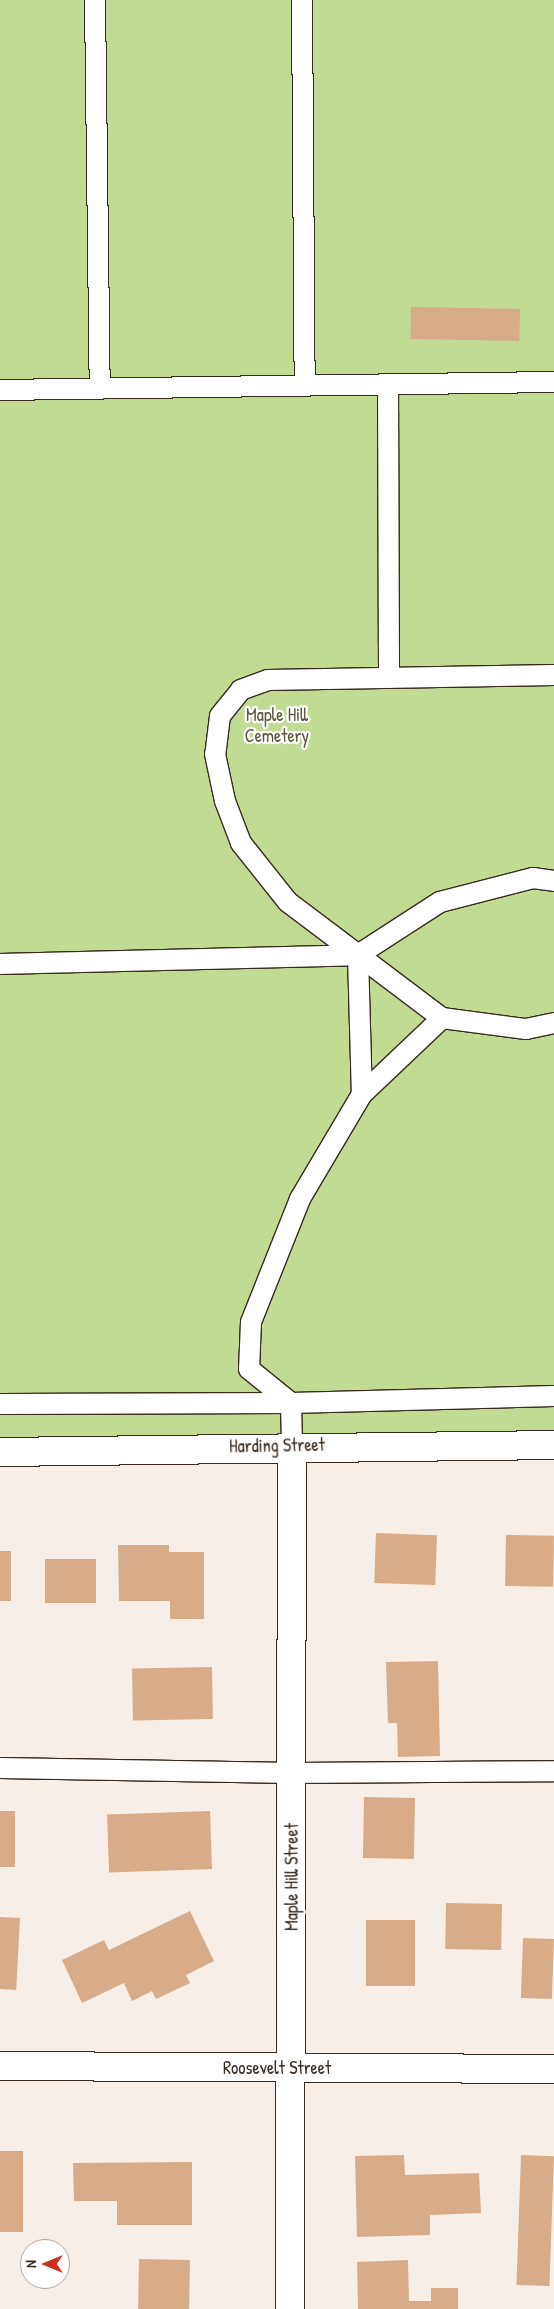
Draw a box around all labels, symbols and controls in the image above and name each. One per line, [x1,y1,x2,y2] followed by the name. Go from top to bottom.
[245,705,309,748] park label: Maple Hill Cemetery
[229,1434,325,1458] street label: Harding Street
[281,1823,303,1931] street label: Maple Hill Street
[223,2057,331,2079] street label: Roosevelt Street
[20,2239,70,2289] north arrow
[21,2260,40,2268] text: N

